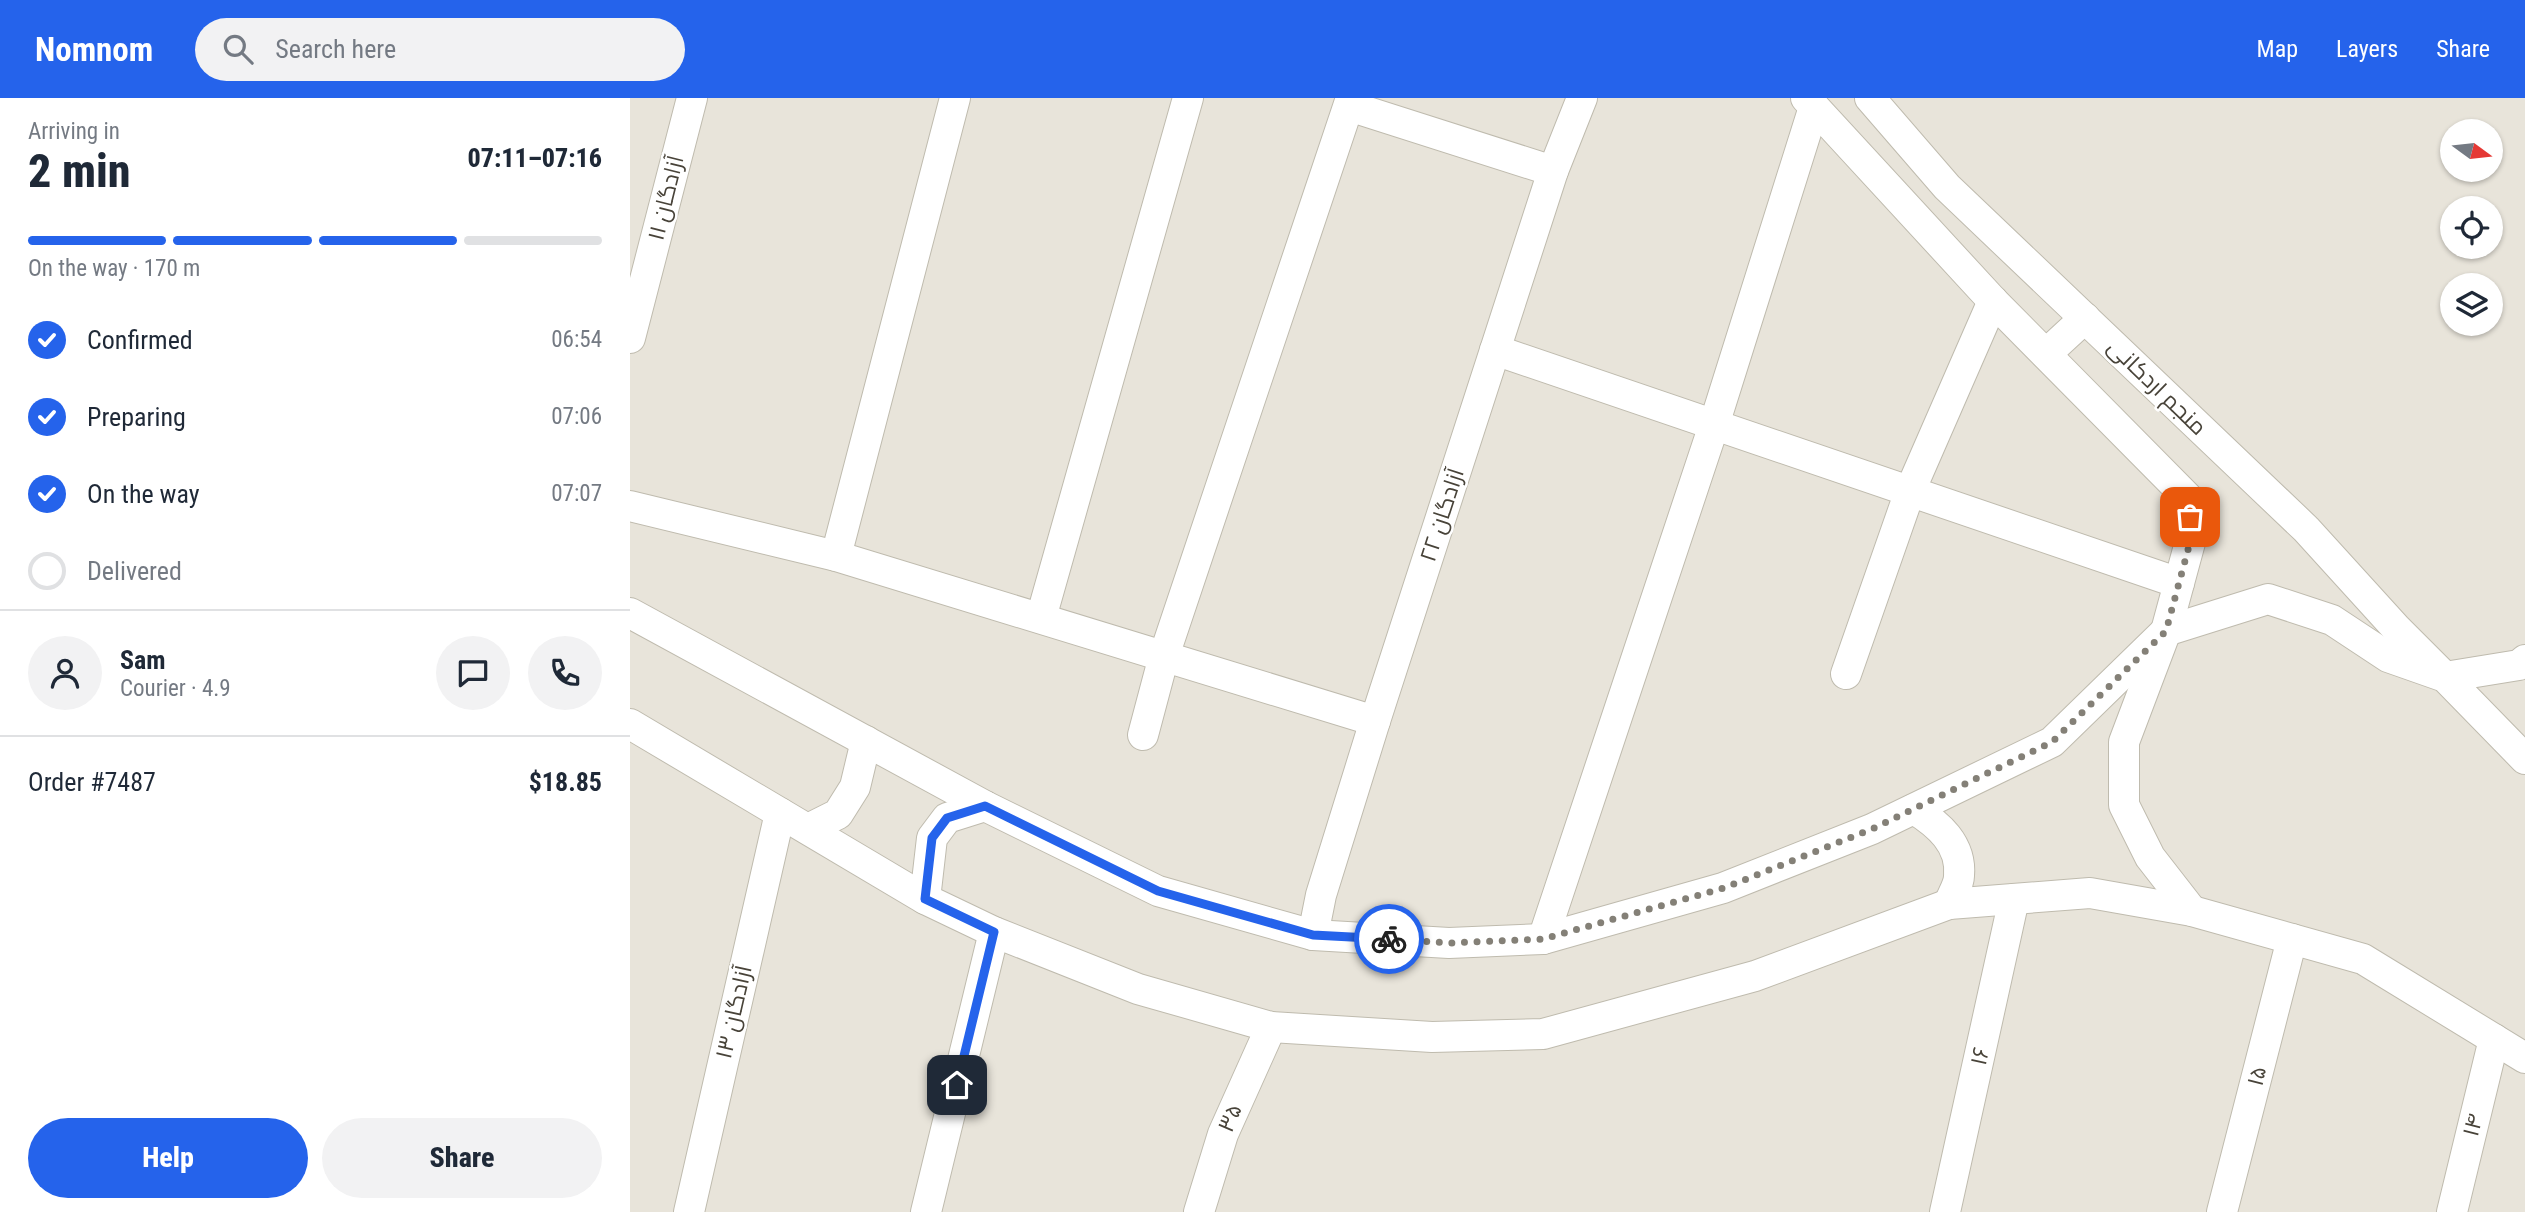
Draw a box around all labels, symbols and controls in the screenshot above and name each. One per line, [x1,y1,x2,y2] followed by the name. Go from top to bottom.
[195,18,685,81] search box
[35,30,153,69] text: Nomnom
[219,30,257,68] icon: search
[275,34,396,64] text: Search here
[2257,35,2298,63] text: Map
[2336,35,2398,63] text: Layers
[2436,35,2490,63] text: Share
[28,118,120,145] text: Arriving in
[2440,119,2502,182] north arrow
[2440,119,2503,336] map controls
[468,143,602,173] text: 07:11–07:16
[28,144,131,198] text: 2 min
[642,153,690,243] street label: آزادگان ۱۱
[2440,196,2503,259] button: locate
[28,255,200,282] text: On the way · 170 m
[2440,273,2503,336] button: layers
[28,321,66,359] icon: check
[87,325,193,355] text: Confirmed
[551,326,602,353] text: 06:54
[2101,333,2212,442] street label: منجم اردکانی
[28,398,66,436] icon: check
[87,402,186,432] text: Preparing
[551,403,602,430] text: 07:06
[1414,465,1470,565] street label: آزادگان ۲۲
[28,475,66,513] icon: check
[87,479,200,509] text: On the way
[551,480,602,507] text: 07:07
[2160,487,2220,547] pin
[2171,498,2209,536] icon: bag
[87,556,182,586] text: Delivered
[28,636,102,710] button: person
[436,636,510,710] button: chat
[528,636,602,710] button: phone
[120,645,166,675] text: Sam
[120,675,231,702] text: Courier · 4.9
[28,767,156,797] text: Order #7487
[529,767,602,797] text: $18.85
[1354,904,1424,974] courier
[1370,920,1408,958] icon: bike
[710,963,758,1061] street label: آزادگان ۱۳
[1965,1044,1995,1068] street label: ۱۶
[927,1055,987,1115] pin
[2242,1063,2272,1089] street label: ۱۵
[938,1066,976,1104] icon: home
[1212,1100,1248,1136] street label: ۳۵
[2457,1111,2489,1139] street label: ۱۴
[28,1118,308,1198] button: Help
[322,1118,602,1198] button: Share

